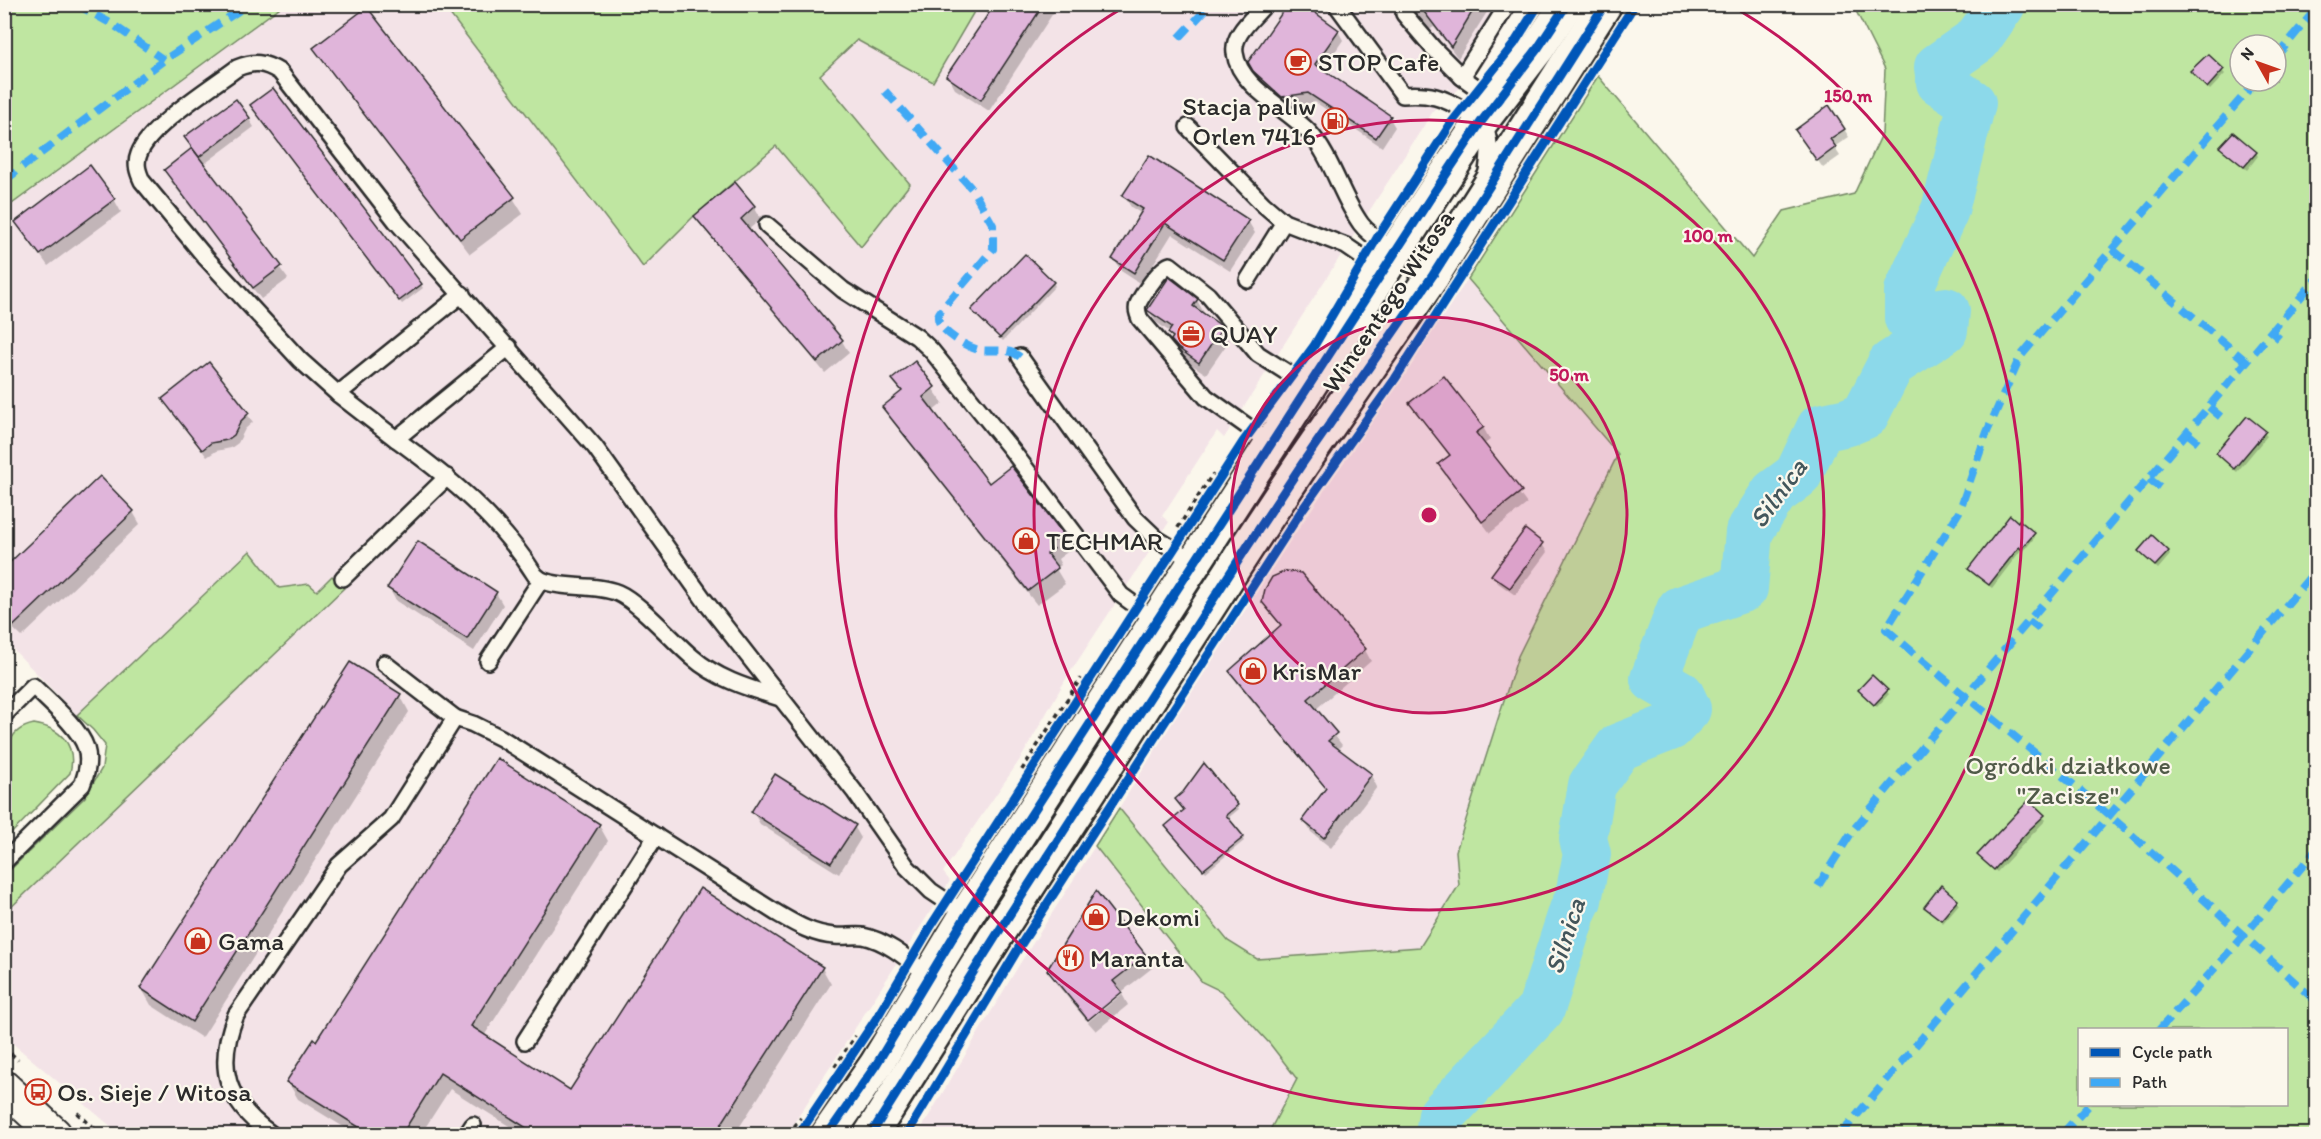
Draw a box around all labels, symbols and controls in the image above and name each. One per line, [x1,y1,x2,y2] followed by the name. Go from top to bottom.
[2228,33,2288,93] north arrow
[2236,43,2258,64] text: N
[1318,46,1439,78] place label: STOP Cafe
[1283,47,1313,77] cafe icon: STOP Cafe
[1824,85,1873,107] text: 150 m
[1182,90,1316,152] place label: Stacja paliw Orlen 7416
[1320,106,1350,136] fuel station icon: Stacja paliw Orlen 7416
[1315,203,1461,399] street label: Wincentego Witosa
[1683,225,1734,247] text: 100 m
[1210,318,1278,350] place label: QUAY
[1176,319,1206,349] office icon: QUAY
[1549,364,1590,386] text: 50 m
[1741,451,1814,534] water label: Silnica
[1419,505,1439,525] centre of rings
[1046,525,1163,557] place label: TECHMAR
[1011,526,1041,556] shop icon: TECHMAR
[1272,655,1362,687] place label: KrisMar
[1238,656,1268,686] shop icon: KrisMar
[1965,749,2171,811] park label: Ogródki działkowe "Zacisze"
[1537,893,1593,978] water label: Silnica
[1116,901,1200,933] place label: Dekomi
[1081,902,1111,932] shop icon: Dekomi
[218,925,284,957] place label: Gama
[183,926,213,956] shop icon: Gama
[1090,942,1185,974] place label: Maranta
[1055,943,1085,973] restaurant icon: Maranta
[2078,1028,2288,1106] legend
[2132,1041,2213,1063] text: Cycle path
[2132,1071,2167,1093] text: Path
[57,1076,252,1108] place label: Os. Sieje / Witosa
[23,1077,53,1107] bus stop icon: Os. Sieje / Witosa

